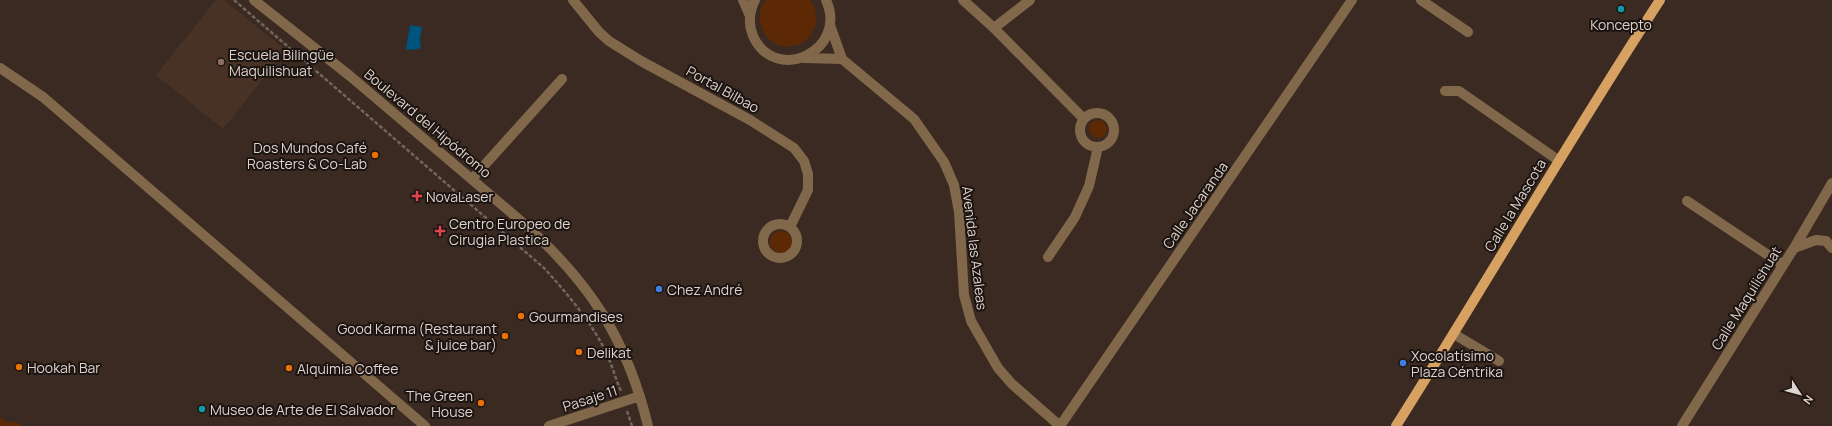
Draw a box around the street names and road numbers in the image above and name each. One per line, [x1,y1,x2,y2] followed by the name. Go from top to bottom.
[683,61,763,117] street label: Portal Bilbao
[360,64,496,182] street label: Boulevard del Hipódromo
[1480,155,1550,255] street label: Calle la Mascota
[1158,158,1232,252] street label: Calle Jacaranda
[958,185,992,311] street label: Avenida las Azaleas
[1707,242,1786,353] street label: Calle Maquilishuat
[560,380,620,416] street label: Pasaje 11

